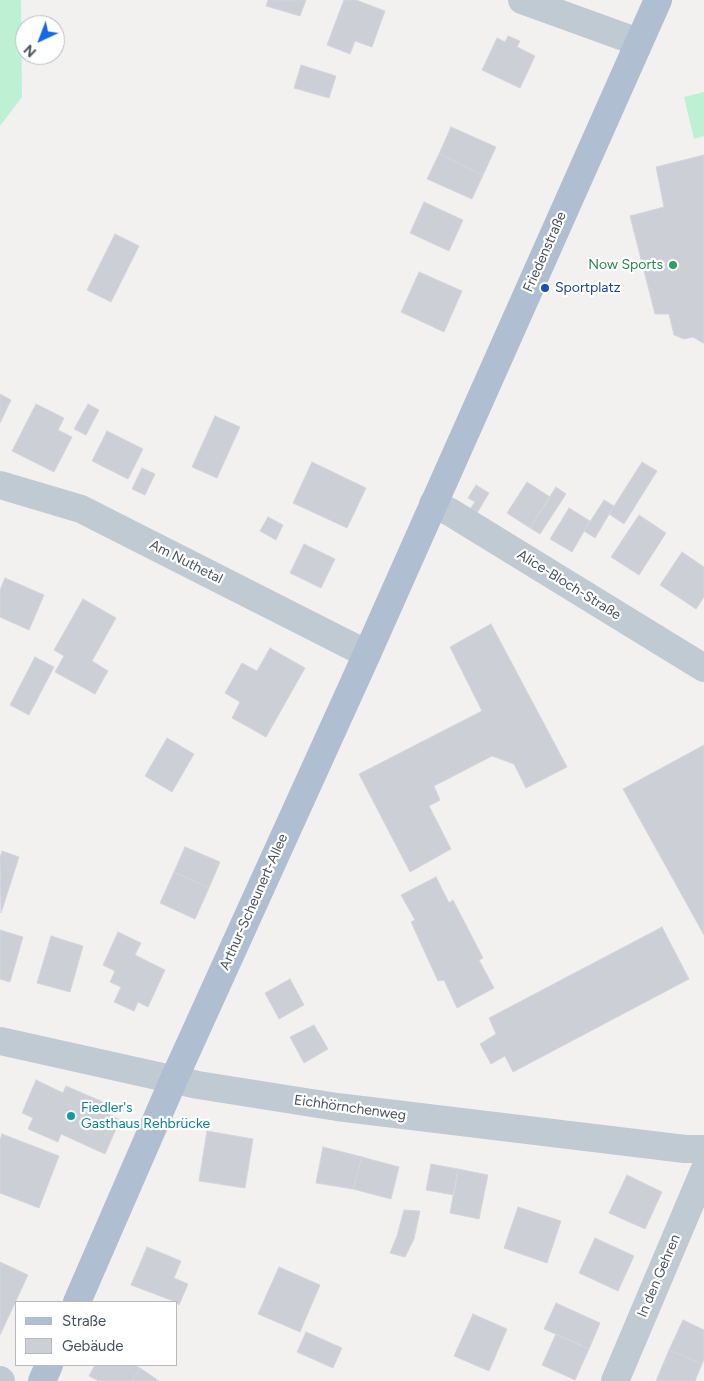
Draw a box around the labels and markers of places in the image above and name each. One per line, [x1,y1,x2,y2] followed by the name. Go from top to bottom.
[588,257,663,273] place label: Now Sports
[667,259,679,271] marker: Now Sports
[555,280,621,296] place label: Sportplatz
[539,282,551,294] marker: Sportplatz
[81,1100,210,1132] place label: Fiedler's Gasthaus Rehbrücke
[65,1110,77,1122] marker: Fiedler's Gasthaus Rehbrücke

